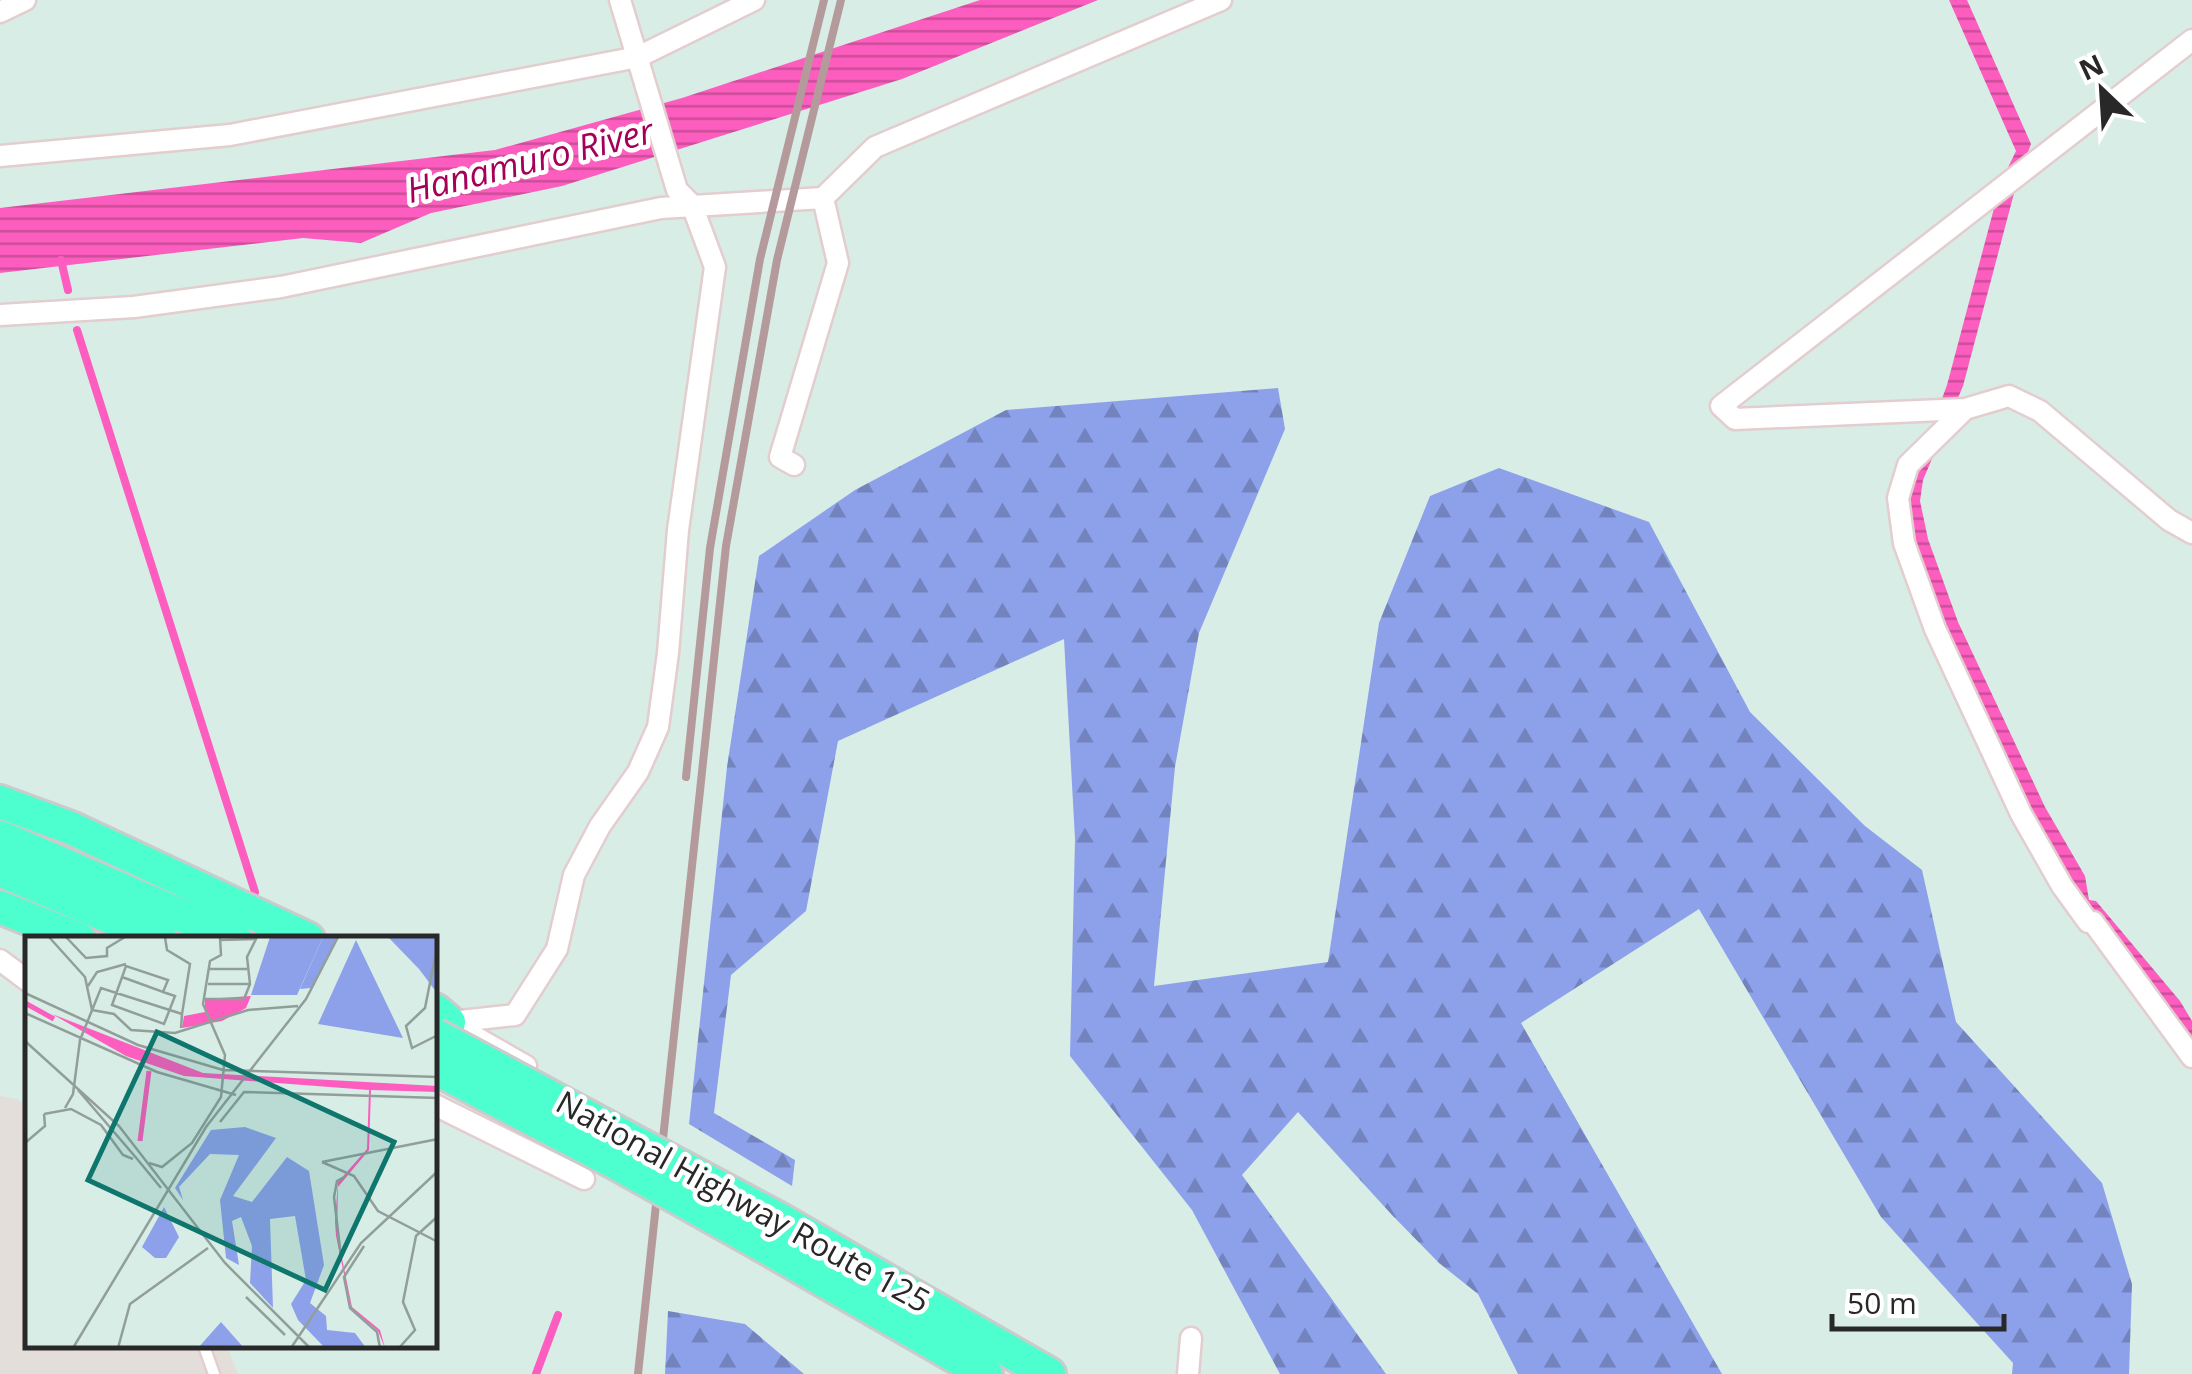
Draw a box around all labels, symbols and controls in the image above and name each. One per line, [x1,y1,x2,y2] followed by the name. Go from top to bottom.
[2052,40,2152,140] north arrow
[2073,44,2109,88] text: N
[401,106,659,213] water label: Hanamuro River
[25,936,438,1349] inset map
[549,1080,938,1322] street label: National Highway Route 125
[1832,1269,2004,1331] scale bar
[1847,1282,1917,1323] text: 50 m

